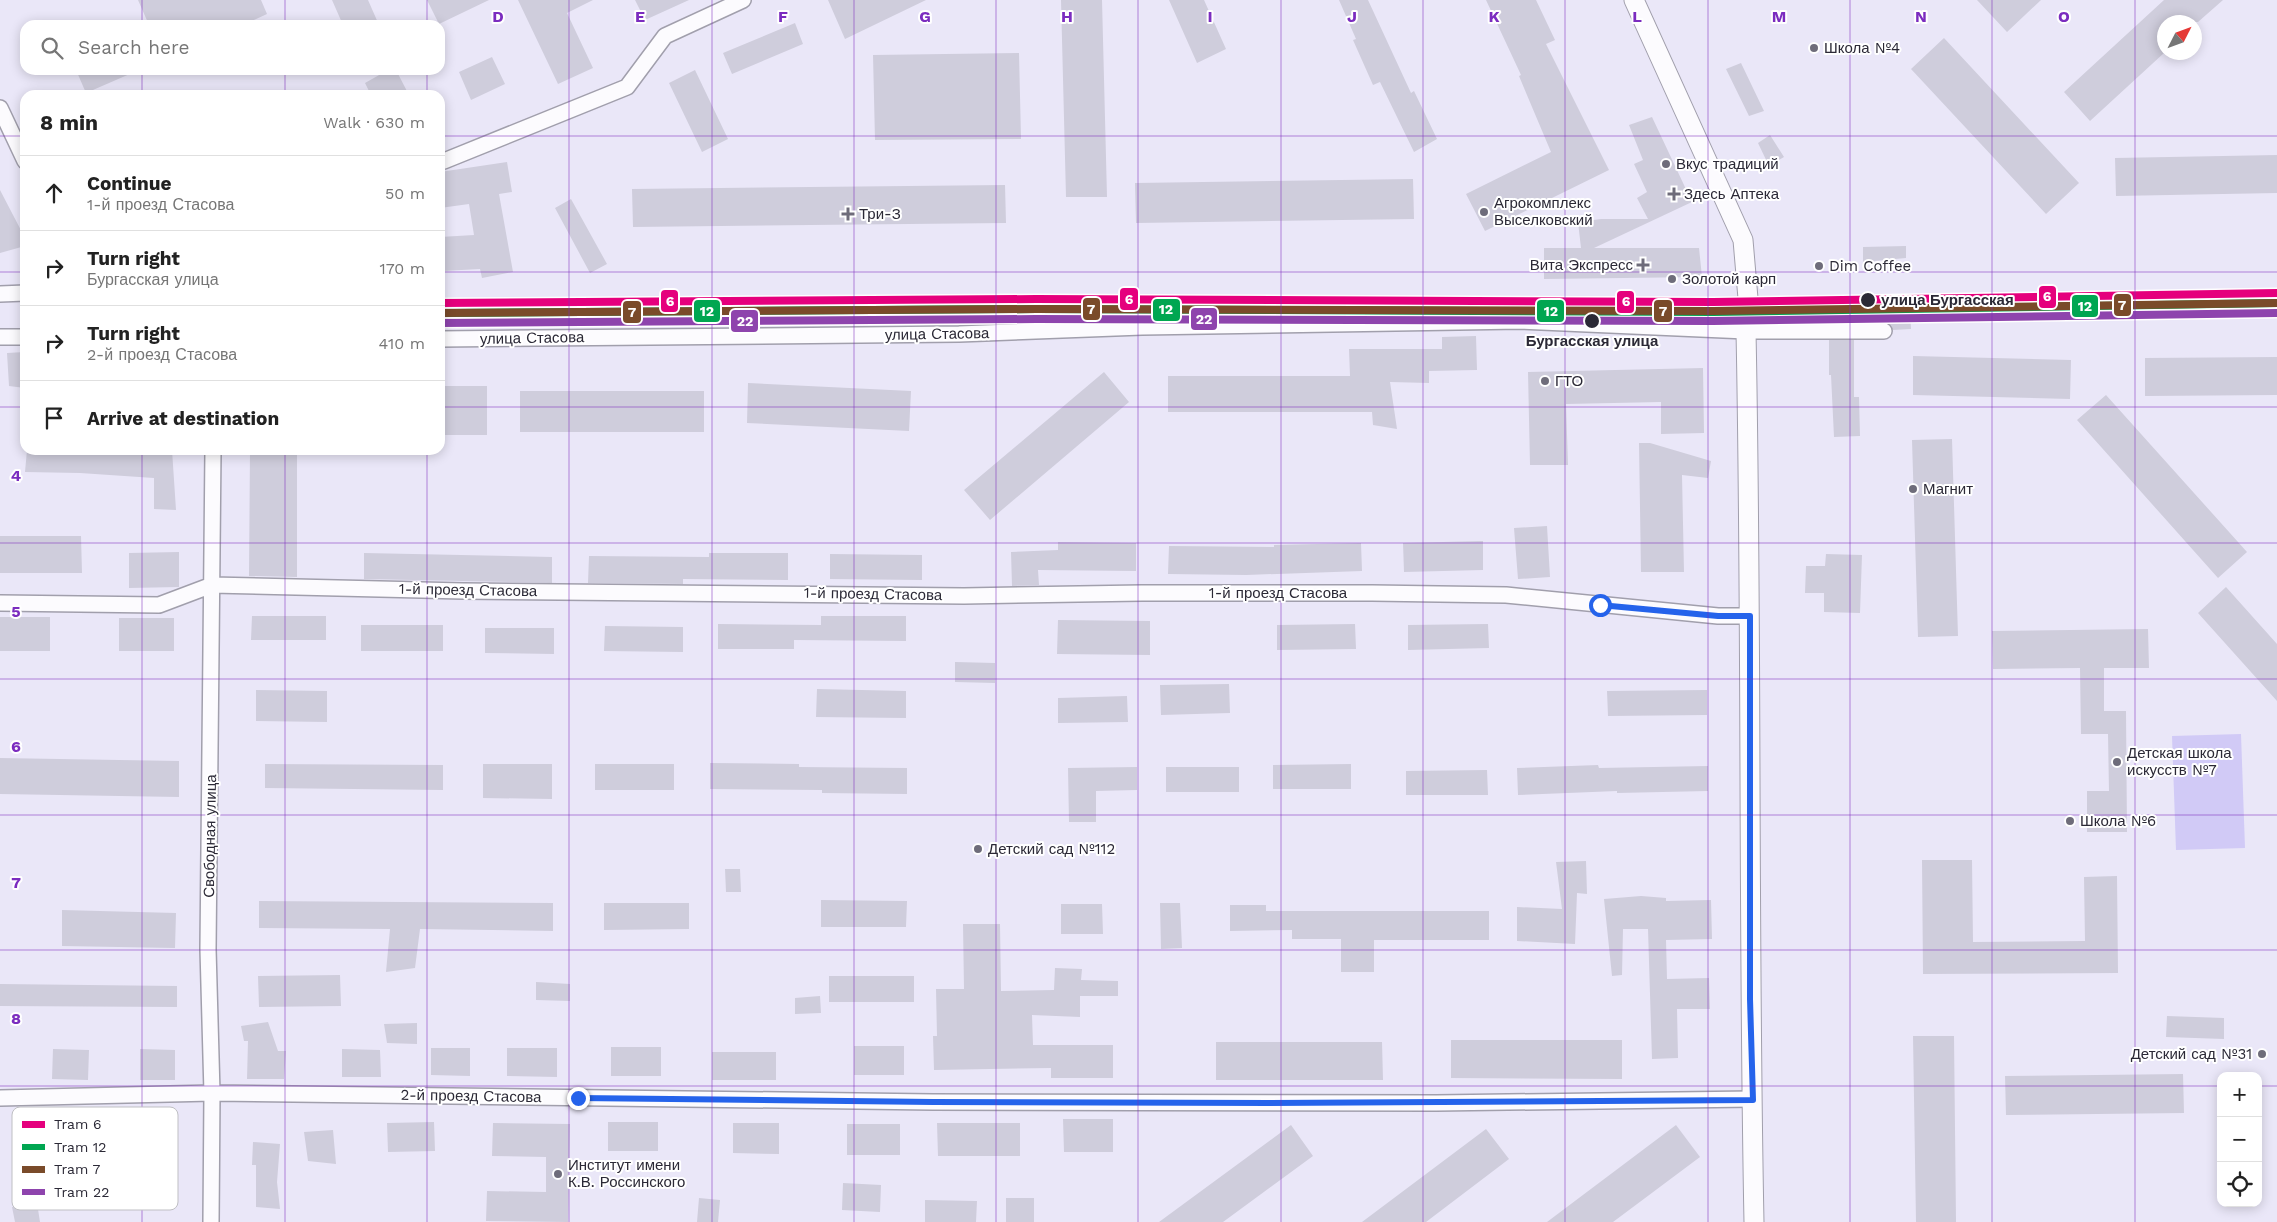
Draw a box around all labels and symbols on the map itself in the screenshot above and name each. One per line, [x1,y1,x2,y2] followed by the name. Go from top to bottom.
[492,7,504,26] text: D
[635,7,645,26] text: E
[778,7,788,26] text: F
[919,7,931,26] text: G
[1061,7,1073,26] text: H
[1207,7,1213,26] text: I
[1347,7,1357,26] text: J
[1488,7,1500,26] text: K
[1632,7,1642,26] text: L
[1772,7,1786,26] text: M
[1915,7,1927,26] text: N
[2058,7,2070,26] text: O
[2157,15,2202,60] north arrow
[1824,39,1900,57] place label: Школа №4
[1808,42,1820,54] marker: Школа №4
[1676,155,1779,173] place label: Вкус традиций
[1660,158,1672,170] marker: Вкус традиций
[1684,185,1780,203] place label: Здесь Аптека
[1668,188,1680,200] marker: Здесь Аптека
[1494,194,1593,229] place label: Агрокомплекс Выселковский
[859,205,901,223] place label: Три-З
[1478,206,1490,218] marker: Агрокомплекс Выселковский
[841,207,855,221] marker: Три-З
[1530,256,1633,274] place label: Вита Экспресс
[1829,257,1911,275] place label: Dim Coffee
[1637,259,1649,271] marker: Вита Экспресс
[1813,260,1825,272] marker: Dim Coffee
[1682,270,1776,288] place label: Золотой карп
[1666,273,1678,285] marker: Золотой карп
[2038,285,2057,309] line badge: 6
[1119,287,1139,311] line badge: 6
[2043,288,2052,304] text: 6
[660,289,679,313] line badge: 6
[1616,290,1635,314] line badge: 6
[1125,291,1134,307] text: 6
[1859,291,1877,309] marker: улица Бургасская
[1881,291,2014,309] place label: улица Бургасская
[666,293,675,309] text: 6
[1622,293,1631,309] text: 6
[2113,293,2132,317] line badge: 7
[2071,294,2099,318] line badge: 12
[1082,297,1101,321] line badge: 7
[2118,297,2127,313] text: 7
[1152,298,1181,322] line badge: 12
[2078,298,2092,314] text: 12
[693,299,721,323] line badge: 12
[1536,299,1565,323] line badge: 12
[1653,299,1673,323] line badge: 7
[622,300,642,324] line badge: 7
[1087,301,1096,317] text: 7
[1159,301,1173,317] text: 12
[700,303,714,319] text: 12
[1544,303,1558,319] text: 12
[1659,303,1668,319] text: 7
[628,304,637,320] text: 7
[1190,307,1218,331] line badge: 22
[730,309,759,333] line badge: 22
[1196,311,1212,327] text: 22
[1583,312,1601,330] marker: Бургасская улица
[737,313,753,329] text: 22
[885,324,990,344] street label: улица Стасова
[480,328,585,348] street label: улица Стасова
[1526,332,1659,350] place label: Бургасская улица
[1555,372,1583,390] place label: ГТО
[1539,375,1551,387] marker: ГТО
[11,466,21,485] text: 4
[1923,480,1973,498] place label: Магнит
[1907,483,1919,495] marker: Магнит
[399,580,538,600] street label: 1-й проезд Стасова
[804,584,943,604] street label: 1-й проезд Стасова
[1209,584,1348,602] street label: 1-й проезд Стасова
[1589,594,1612,617] route start
[11,602,21,621] text: 5
[11,737,21,756] text: 6
[2127,744,2232,779] place label: Детская школа искусств №7
[2111,756,2123,768] marker: Детская школа искусств №7
[200,773,220,898] street label: Свободная улица
[2080,812,2156,830] place label: Школа №6
[2064,815,2076,827] marker: Школа №6
[988,840,1115,858] place label: Детский сад №112
[972,843,984,855] marker: Детский сад №112
[11,873,21,892] text: 7
[11,1009,21,1028] text: 8
[2131,1045,2252,1063] place label: Детский сад №31
[2256,1048,2268,1060] marker: Детский сад №31
[400,1086,542,1106] street label: 2-й проезд Стасова
[567,1087,590,1110] route end
[12,1107,178,1210] legend
[54,1116,102,1132] text: Tram 6
[54,1139,106,1155] text: Tram 12
[568,1156,685,1191] place label: Институт имени К.В. Россинского
[54,1161,100,1177] text: Tram 7
[552,1168,564,1180] marker: Институт имени К.В. Россинского
[54,1184,109,1200] text: Tram 22

